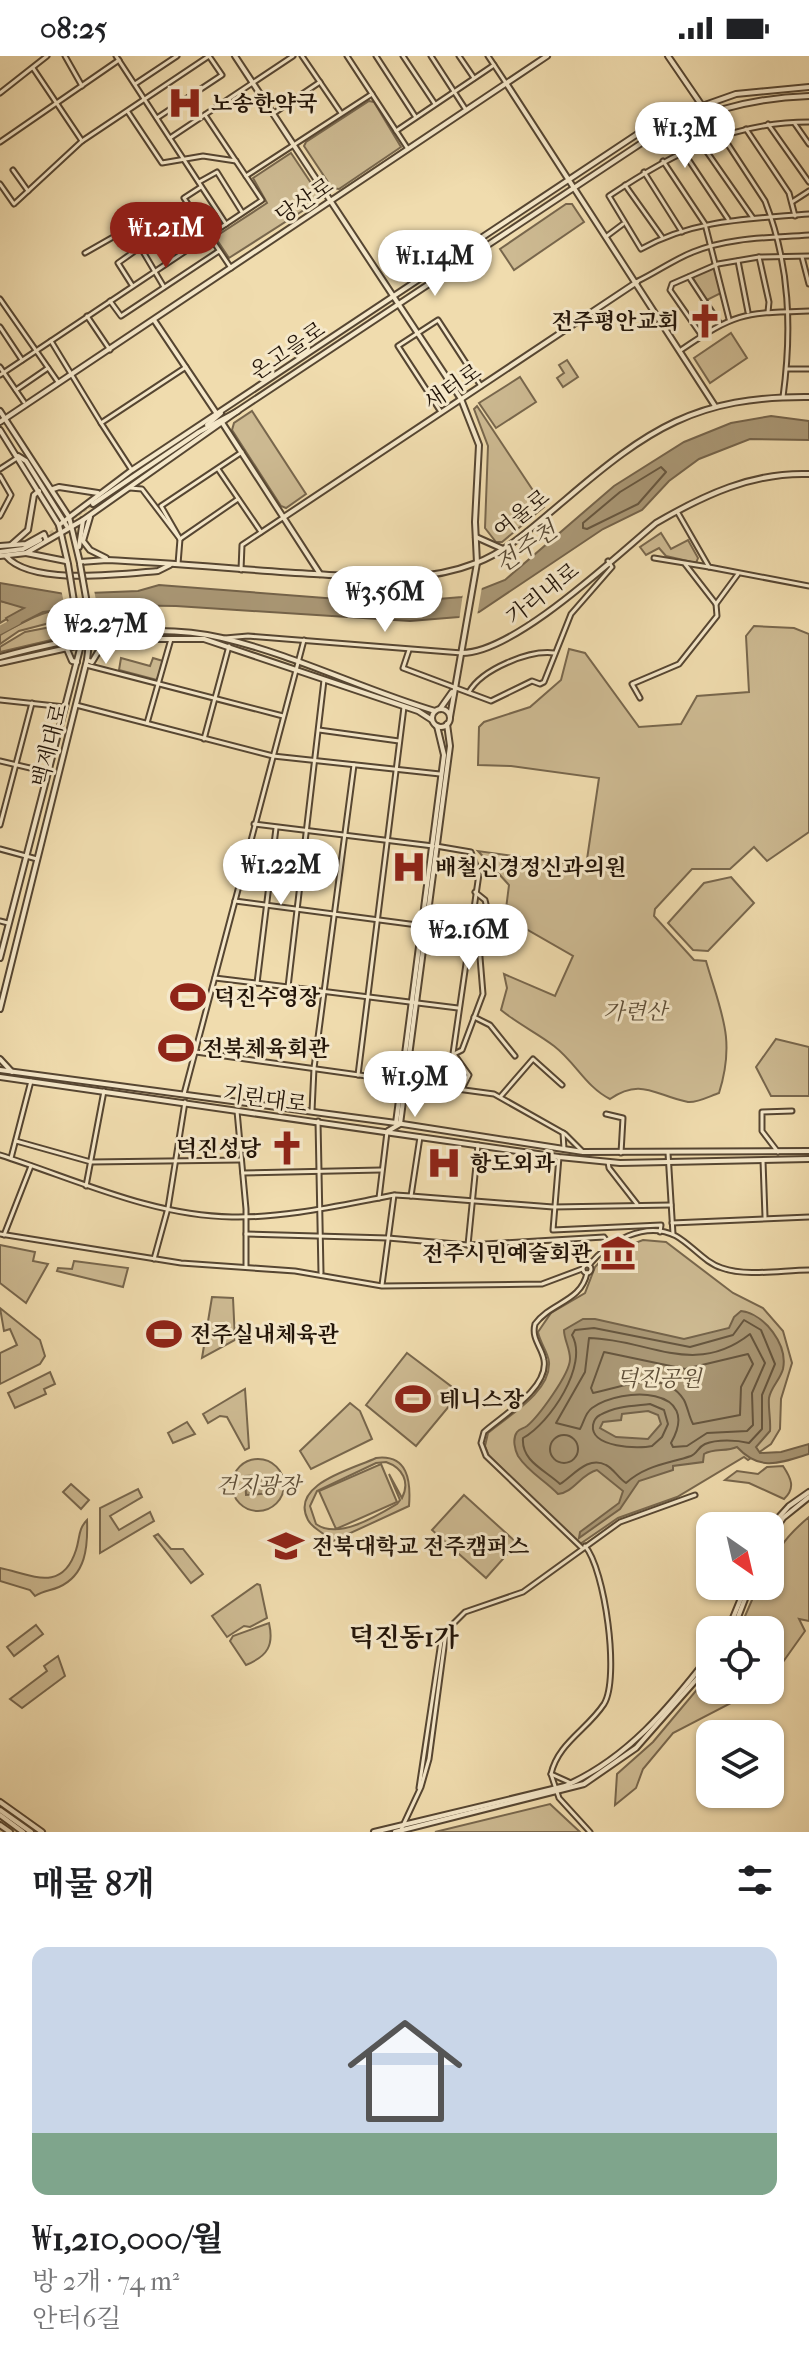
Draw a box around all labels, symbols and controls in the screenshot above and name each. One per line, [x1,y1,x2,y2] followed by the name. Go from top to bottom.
[40,11,107,46] text: 08:25
[166,84,204,122] hospital icon: 노송한약국
[211,91,318,117] place label: 노송한약국
[629,102,741,170] pin: ₩1.3M
[653,112,717,143] text: ₩1.3M
[271,172,338,229] street label: 당산로
[101,202,231,270] pin: ₩1.21M
[128,212,204,243] text: ₩1.21M
[370,230,500,298] pin: ₩1.14M
[396,240,474,271] text: ₩1.14M
[686,302,724,340] church icon: 전주평안교회
[551,309,679,335] place label: 전주평안교회
[245,316,330,385] street label: 온고을로
[419,358,486,415] street label: 새터로
[488,484,555,544] street label: 여울로
[489,515,564,578] water label: 전주천
[501,557,584,630] street label: 가리내로
[320,566,450,634] pin: ₩3.56M
[345,576,425,607] text: ₩3.56M
[41,598,171,666] pin: ₩2.27M
[64,608,148,639] text: ₩2.27M
[27,701,73,790] street label: 백제대로
[216,839,346,907] pin: ₩1.22M
[390,848,428,886] hospital icon: 배철신경정신과의원
[241,849,321,880] text: ₩1.22M
[435,855,626,881] place label: 배철신경정신과의원
[404,904,534,972] pin: ₩2.16M
[429,914,509,945] text: ₩2.16M
[169,978,207,1016] sports icon: 덕진수영장
[214,985,321,1011] place label: 덕진수영장
[603,999,670,1025] park label: 가련산
[157,1029,195,1067] sports icon: 전북체육회관
[202,1036,330,1062] place label: 전북체육회관
[359,1051,471,1119] pin: ₩1.9M
[382,1061,448,1092] text: ₩1.9M
[221,1080,309,1118] street label: 기린대로
[268,1129,306,1167] church icon: 덕진성당
[176,1136,262,1162] place label: 덕진성당
[425,1144,463,1182] hospital icon: 항도외과
[470,1151,556,1177] place label: 항도외과
[599,1234,637,1272] museum icon: 전주시민예술회관
[422,1241,593,1267] place label: 전주시민예술회관
[145,1315,183,1353] sports icon: 전주실내체육관
[190,1322,340,1348] place label: 전주실내체육관
[616,1366,703,1392] park label: 덕진공원
[394,1380,432,1418] sports icon: 테니스장
[439,1387,525,1413] place label: 테니스장
[215,1473,304,1499] park label: 건지광장
[696,1512,784,1600] north arrow
[696,1512,784,1808] map controls
[267,1527,305,1565] school or university icon: 전북대학교 전주캠퍼스
[312,1534,529,1560] place label: 전북대학교 전주캠퍼스
[696,1616,784,1704] button: locate
[349,1622,460,1653] district label: 덕진동1가
[696,1720,784,1808] button: layers
[733,1858,777,1902] icon: filters
[32,1864,155,1904] text: 매물 8개
[333,1999,477,2143] icon: home
[32,2219,224,2259] text: ₩1,210,000/월
[32,2266,179,2297] text: 방 2개 · 74 m²
[32,2303,121,2334] text: 안터6길

